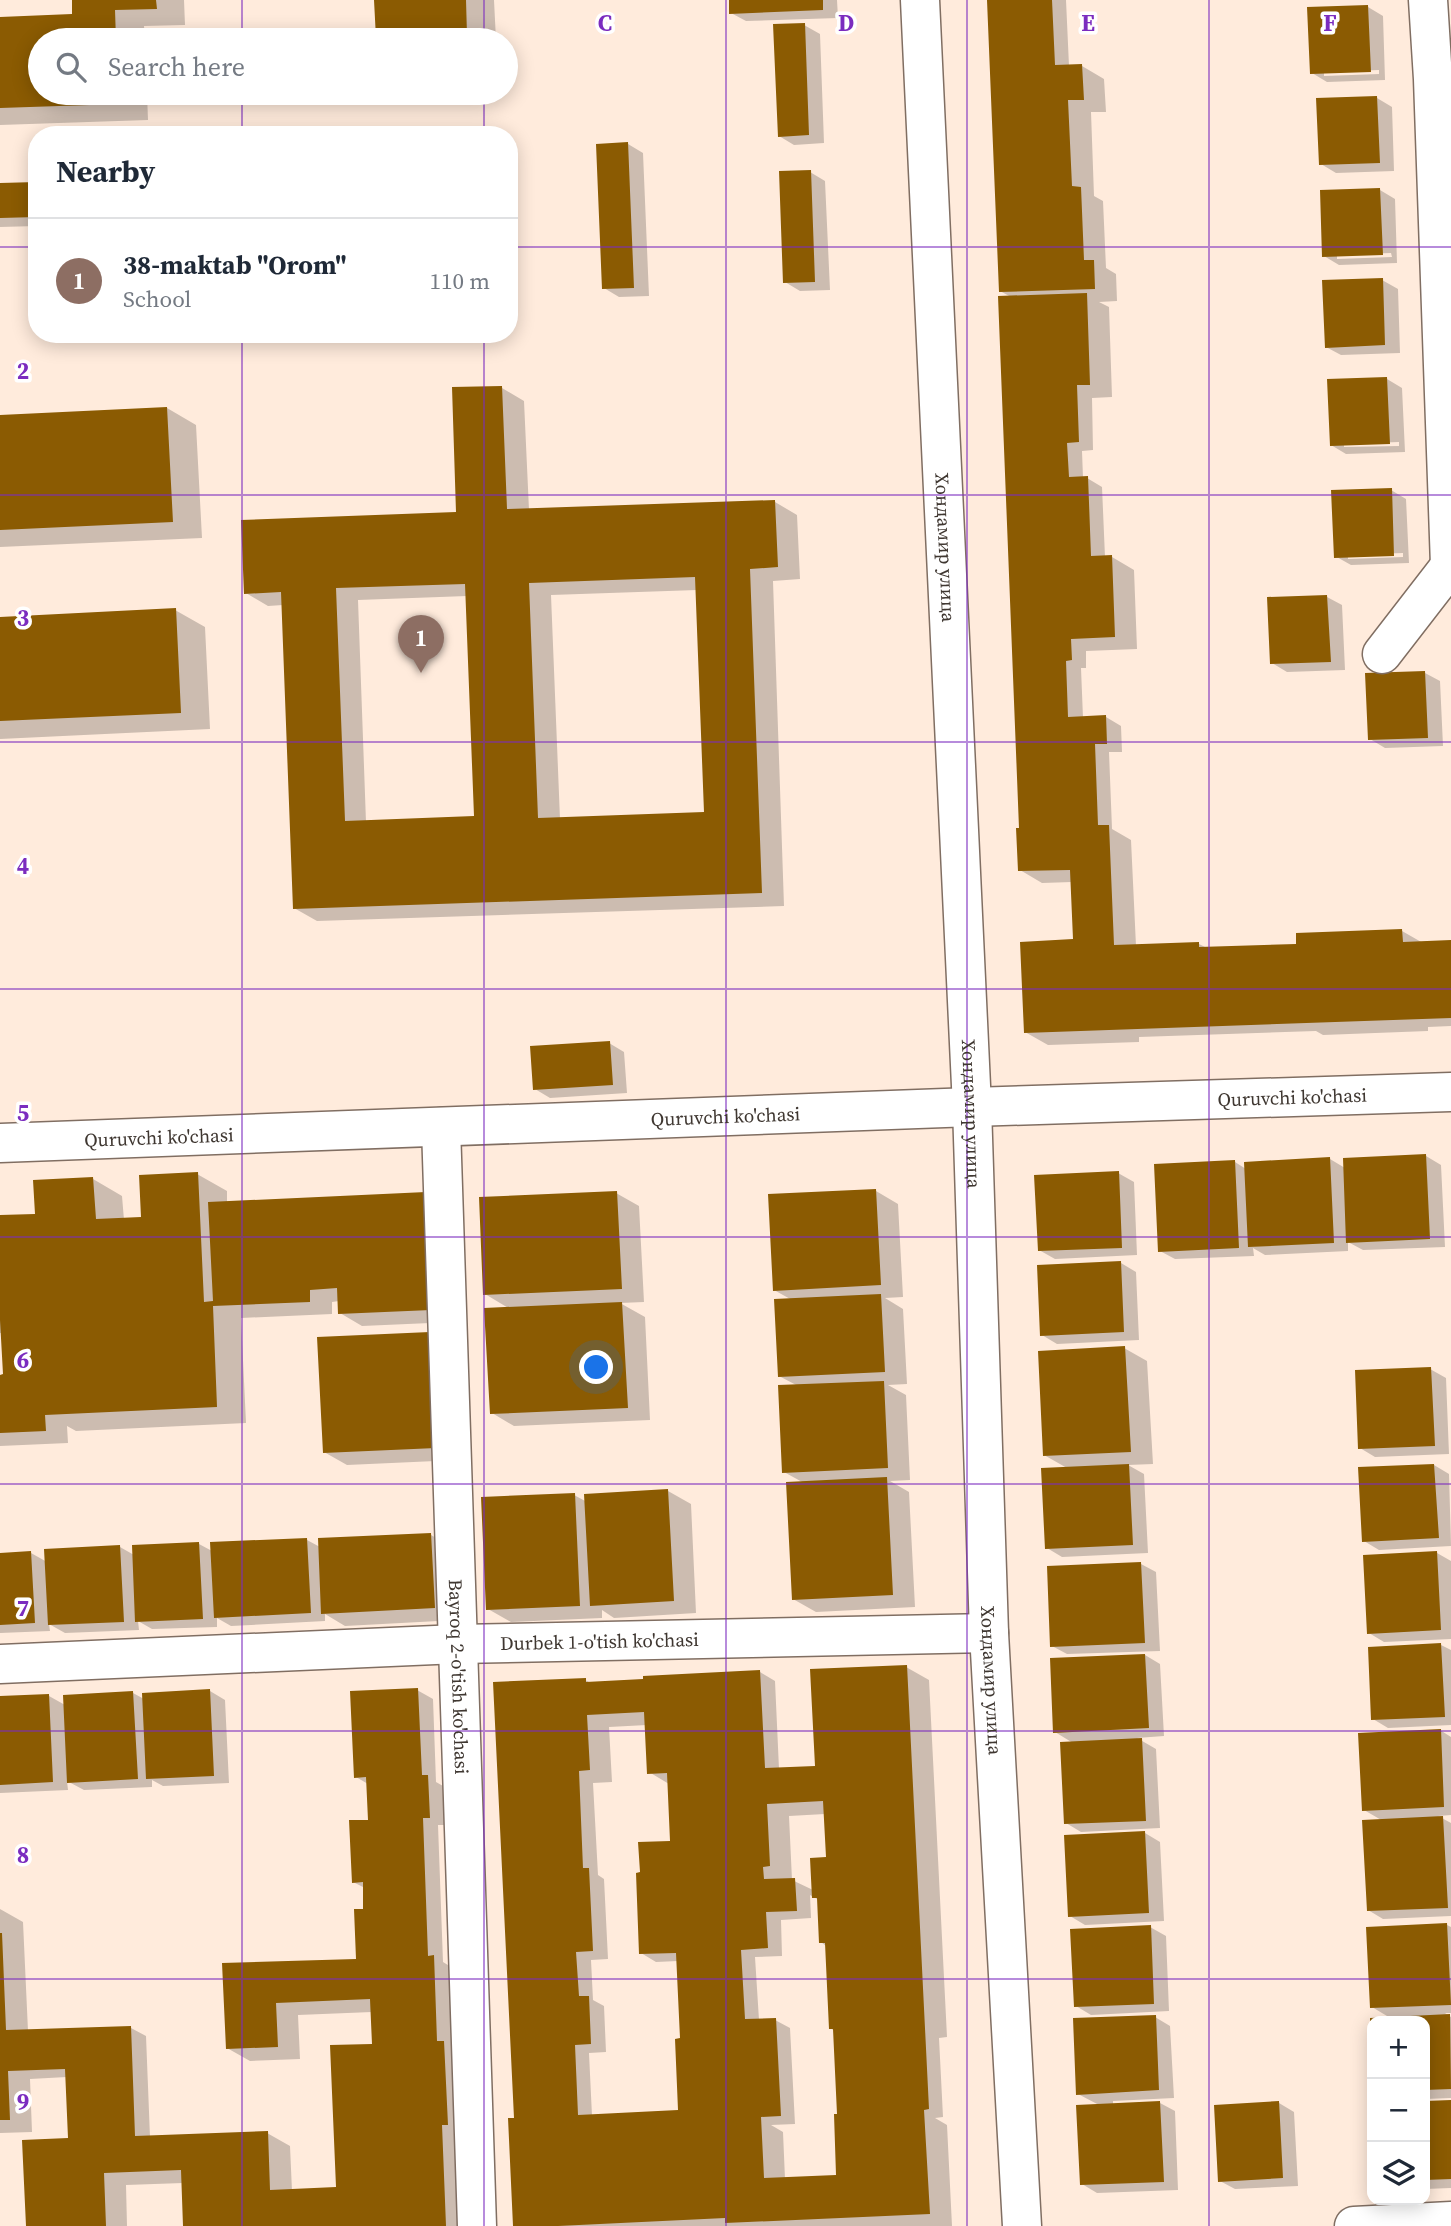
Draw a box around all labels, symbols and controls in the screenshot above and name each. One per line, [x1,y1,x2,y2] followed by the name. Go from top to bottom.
[598,7,612,39] text: C
[838,7,854,39] text: D
[1081,7,1095,39] text: E
[1323,7,1337,39] text: F
[28,28,518,105] search box
[52,48,90,86] icon: search
[108,49,245,85] text: Search here
[56,151,155,192] text: Nearby
[123,247,347,283] text: 38-maktab "Orom"
[73,265,85,297] text: 1
[429,265,490,297] text: 110 m
[123,283,191,315] text: School
[17,355,29,387] text: 2
[929,472,962,623] street label: Хондамир улица
[17,602,29,634] text: 3
[398,615,444,673] pin: 1
[17,850,29,882] text: 4
[956,1038,988,1189] street label: Хондамир улица
[1217,1082,1368,1112] street label: Quruvchi ko'chasi
[17,1097,29,1129] text: 5
[650,1100,801,1132] street label: Quruvchi ko'chasi
[84,1121,234,1153] street label: Quruvchi ko'chasi
[17,1344,29,1376] text: 6
[579,1350,613,1384] your location
[443,1579,475,1775] street label: Bayroq 2-o'tish ko'chasi
[17,1592,29,1624] text: 7
[975,1605,1009,1756] street label: Хондамир улица
[500,1626,699,1656] street label: Durbek 1-o'tish ko'chasi
[17,1839,29,1871] text: 8
[1367,2016,1430,2205] map controls
[1367,2016,1430,2079] button: +
[1367,2079,1430,2142] button: −
[17,2086,29,2118] text: 9
[1367,2142,1430,2205] button: layers

